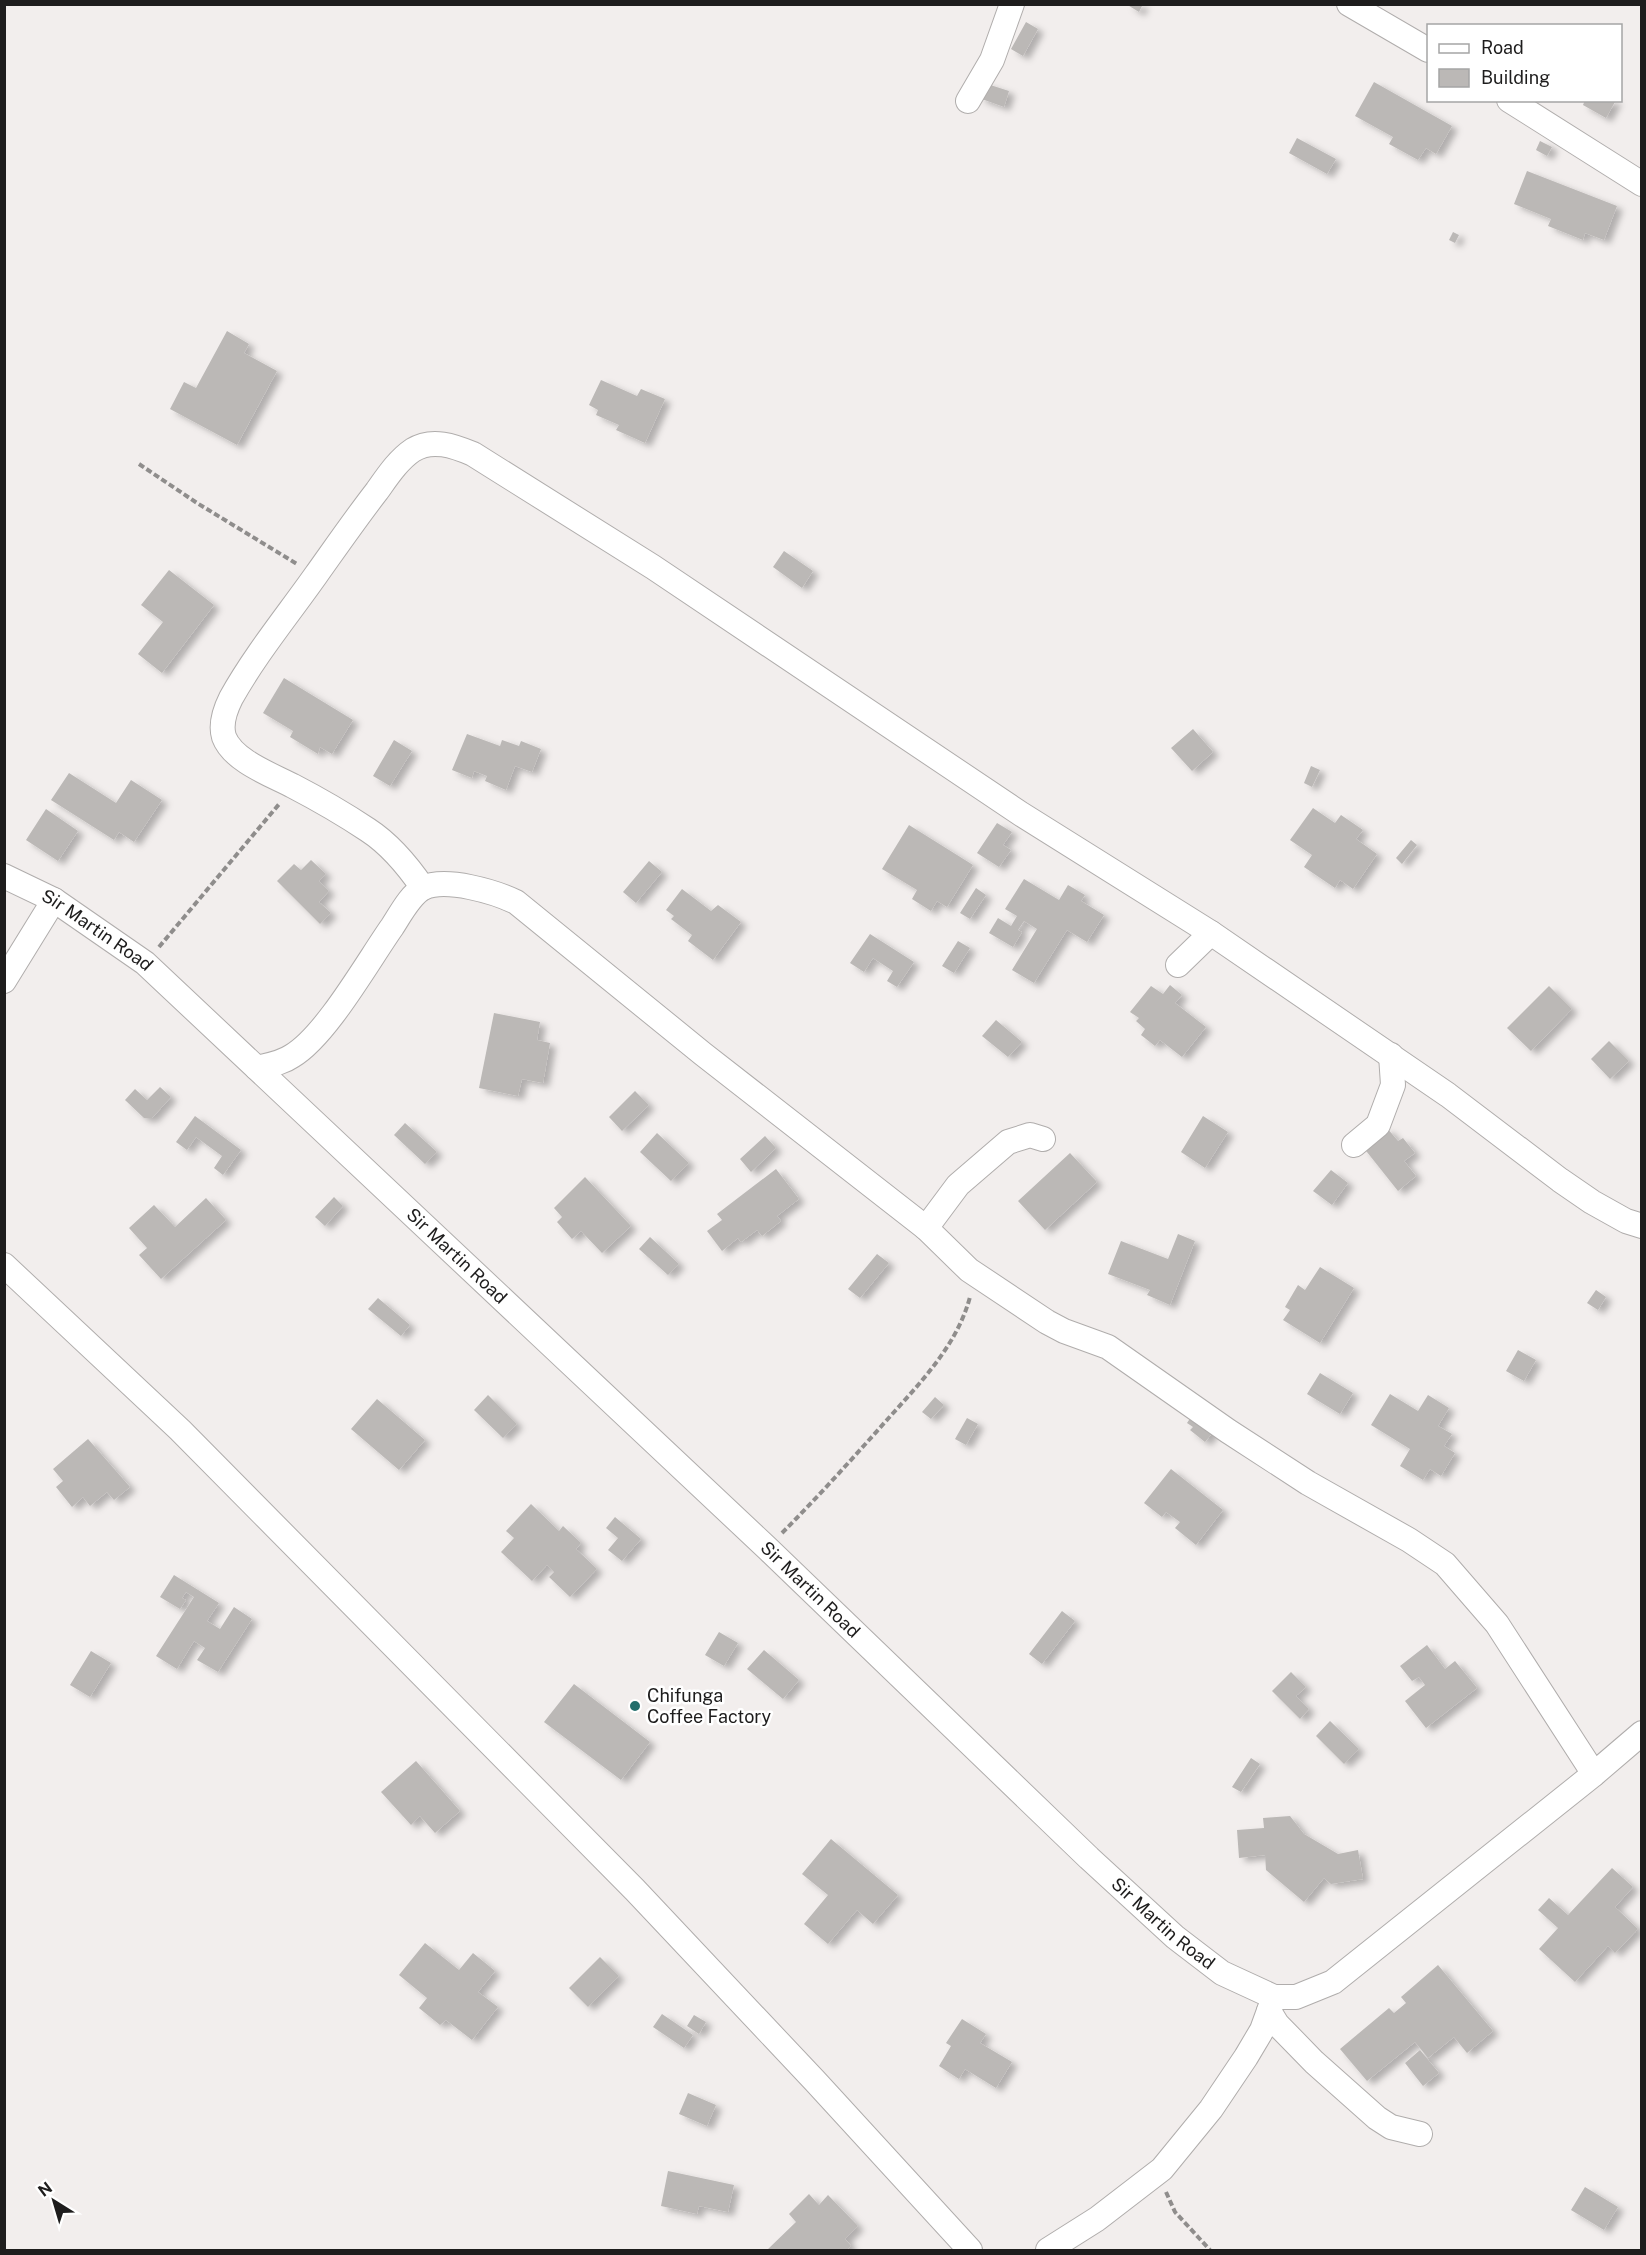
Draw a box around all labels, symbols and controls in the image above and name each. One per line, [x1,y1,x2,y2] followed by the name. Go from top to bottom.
[1427,24,1622,102] legend
[1481,37,1524,58] text: Road
[1481,67,1550,88] text: Building
[39,885,157,975] street label: Sir Martin Road
[403,1204,511,1308] street label: Sir Martin Road
[757,1537,865,1642] street label: Sir Martin Road
[647,1685,772,1727] place label: Chifunga Coffee Factory
[628,1699,642,1713] marker: Chifunga Coffee Factory
[1107,1873,1219,1974] street label: Sir Martin Road
[24,2171,84,2231] north arrow
[35,2178,56,2201] text: N

